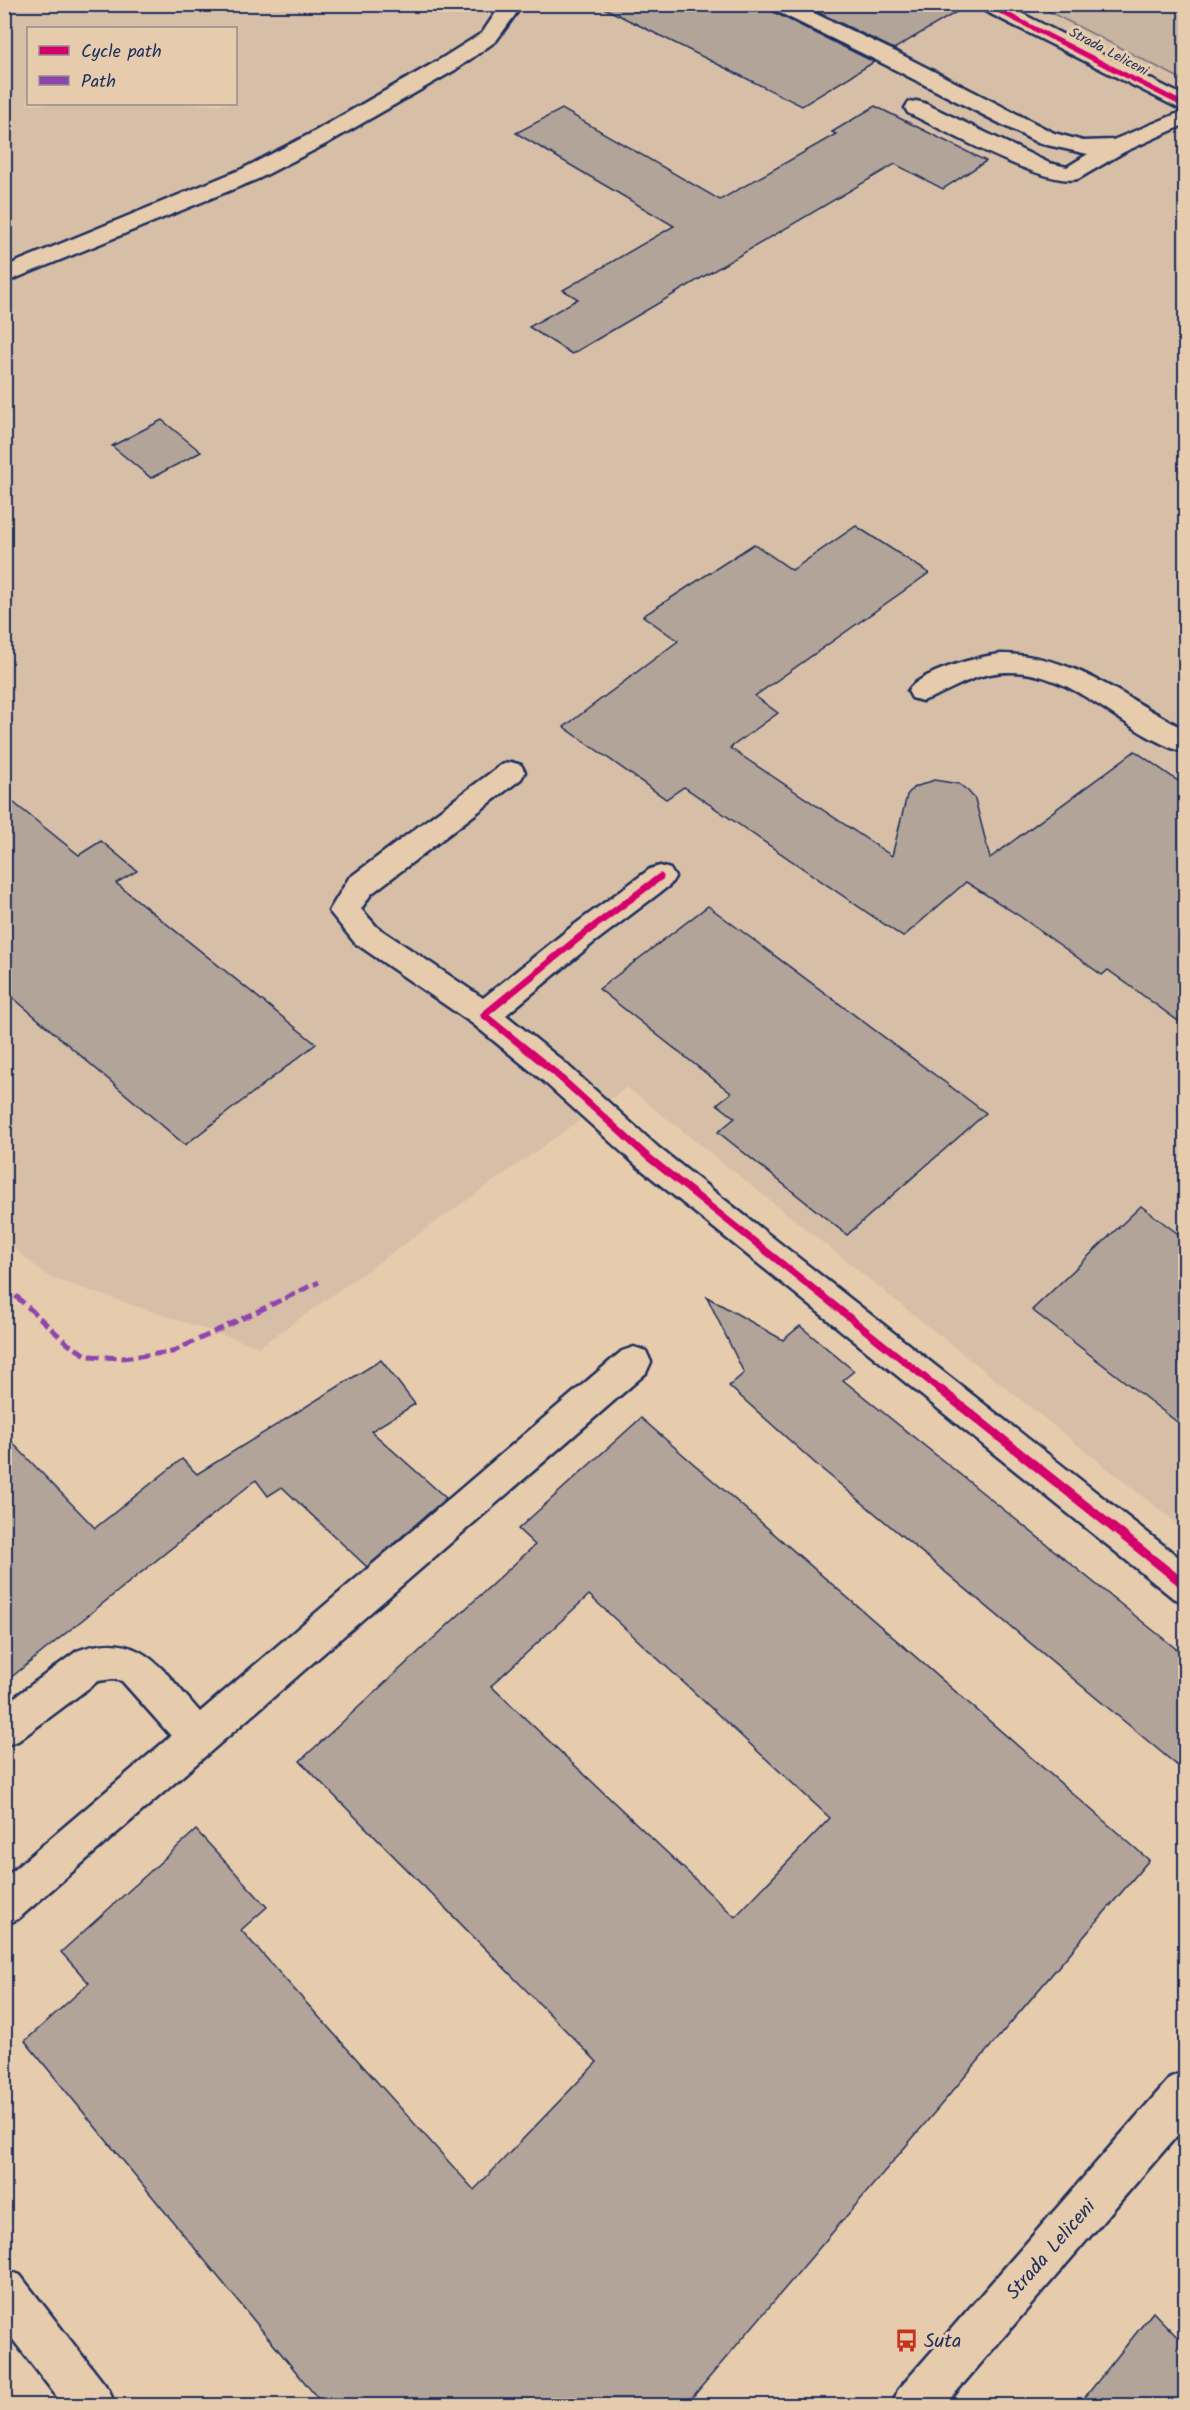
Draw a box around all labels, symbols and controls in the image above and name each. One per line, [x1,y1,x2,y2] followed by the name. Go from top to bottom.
[1065,22,1153,82] street label: Strada Leliceni
[27,27,237,105] legend
[81,38,162,67] text: Cycle path
[81,68,116,97] text: Path
[999,2192,1105,2308] street label: Strada Leliceni
[924,2326,961,2358] place label: Suta
[893,2327,919,2353] bus stop icon: Suta

